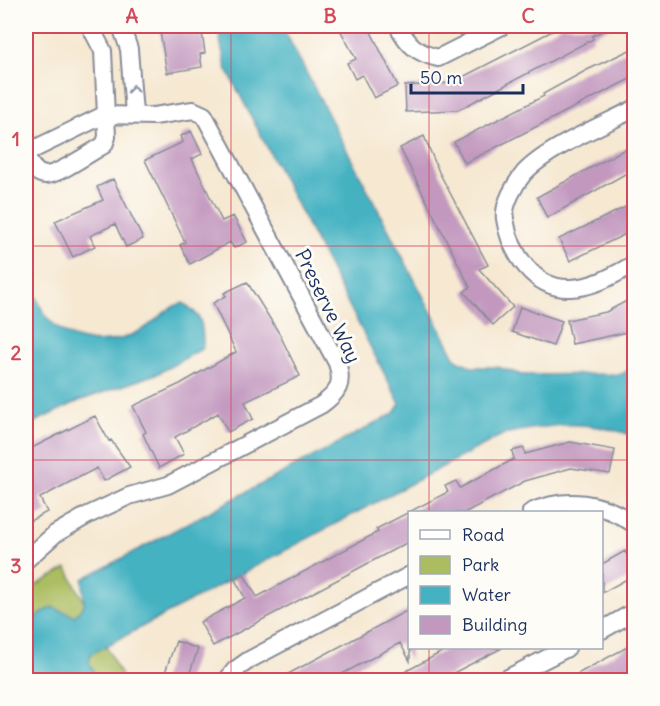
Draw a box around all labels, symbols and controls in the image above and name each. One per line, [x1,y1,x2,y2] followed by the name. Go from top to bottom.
[126,3,139,28] text: A
[323,3,337,28] text: B
[521,3,535,28] text: C
[411,57,524,95] scale bar
[420,66,462,89] text: 50 m
[126,84,139,93] one-way arrow
[12,126,20,151] text: 1
[290,245,367,367] street label: Preserve Way
[11,340,22,365] text: 2
[408,511,603,649] legend
[462,523,505,546] text: Road
[10,553,22,578] text: 3
[462,553,499,576] text: Park
[462,583,512,606] text: Water
[462,613,527,636] text: Building

